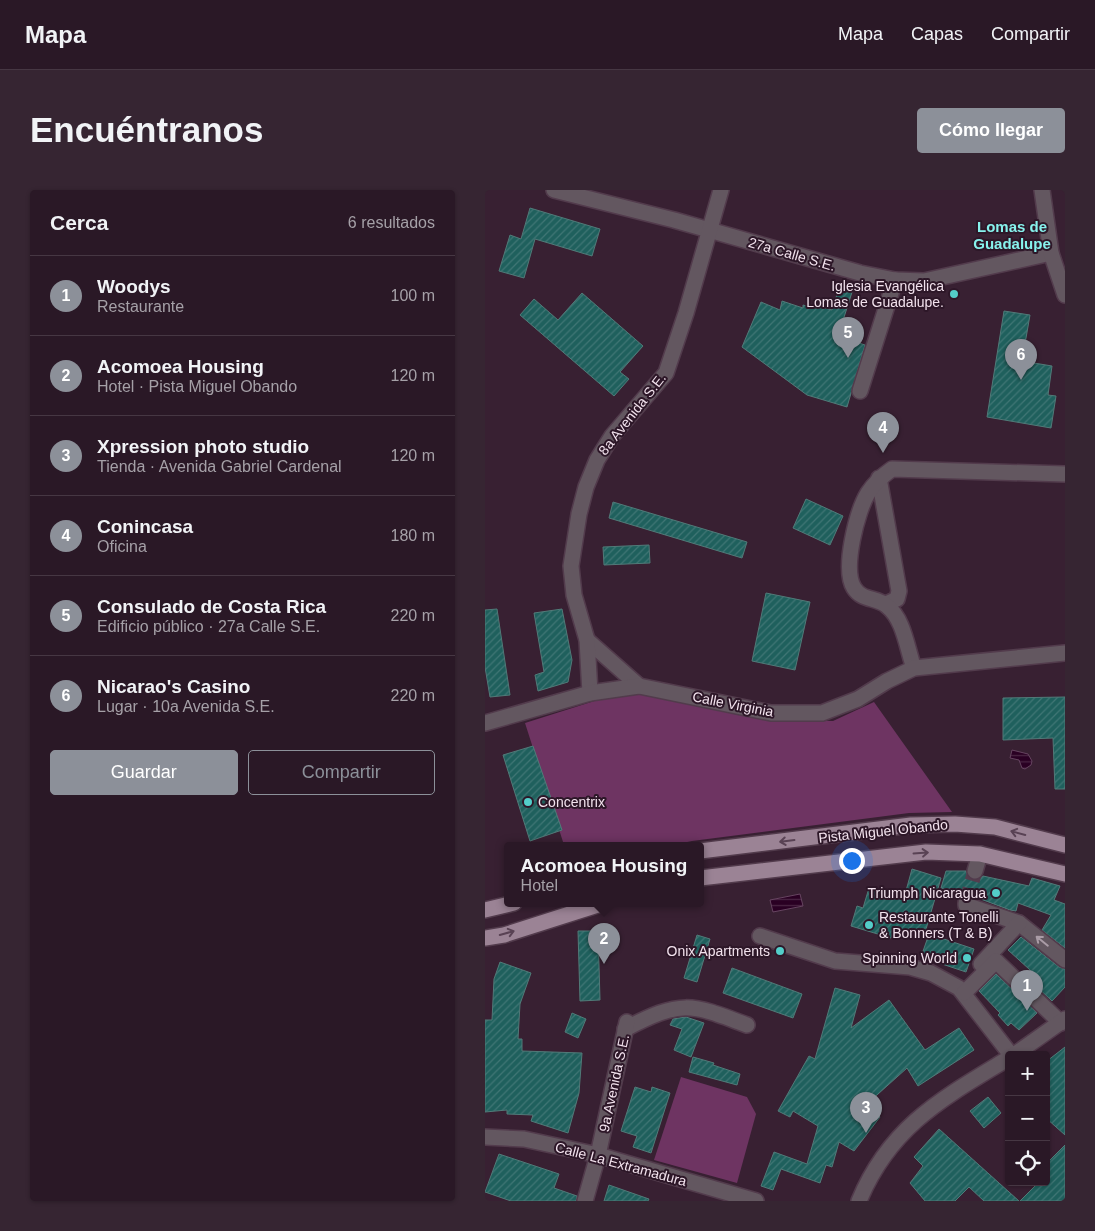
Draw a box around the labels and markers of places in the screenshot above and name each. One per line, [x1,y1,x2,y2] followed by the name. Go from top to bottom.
[806,278,944,310] place label: Iglesia Evangélica Lomas de Guadalupe.
[948,288,960,300] marker: Iglesia Evangélica Lomas de Guadalupe.
[832,317,864,358] pin: 5
[1005,339,1037,380] pin: 6
[867,412,899,453] pin: 4
[538,794,605,810] place label: Concentrix
[522,796,534,808] marker: Concentrix
[867,885,986,901] place label: Triumph Nicaragua
[990,887,1002,899] marker: Triumph Nicaragua
[879,909,999,941] place label: Restaurante Tonelli & Bonners (T & B)
[863,919,875,931] marker: Restaurante Tonelli & Bonners (T & B)
[588,923,620,964] pin: 2
[667,943,770,959] place label: Onix Apartments
[774,945,786,957] marker: Onix Apartments
[862,950,957,966] place label: Spinning World
[961,952,973,964] marker: Spinning World
[1011,970,1043,1011] pin: 1
[850,1092,882,1133] pin: 3

